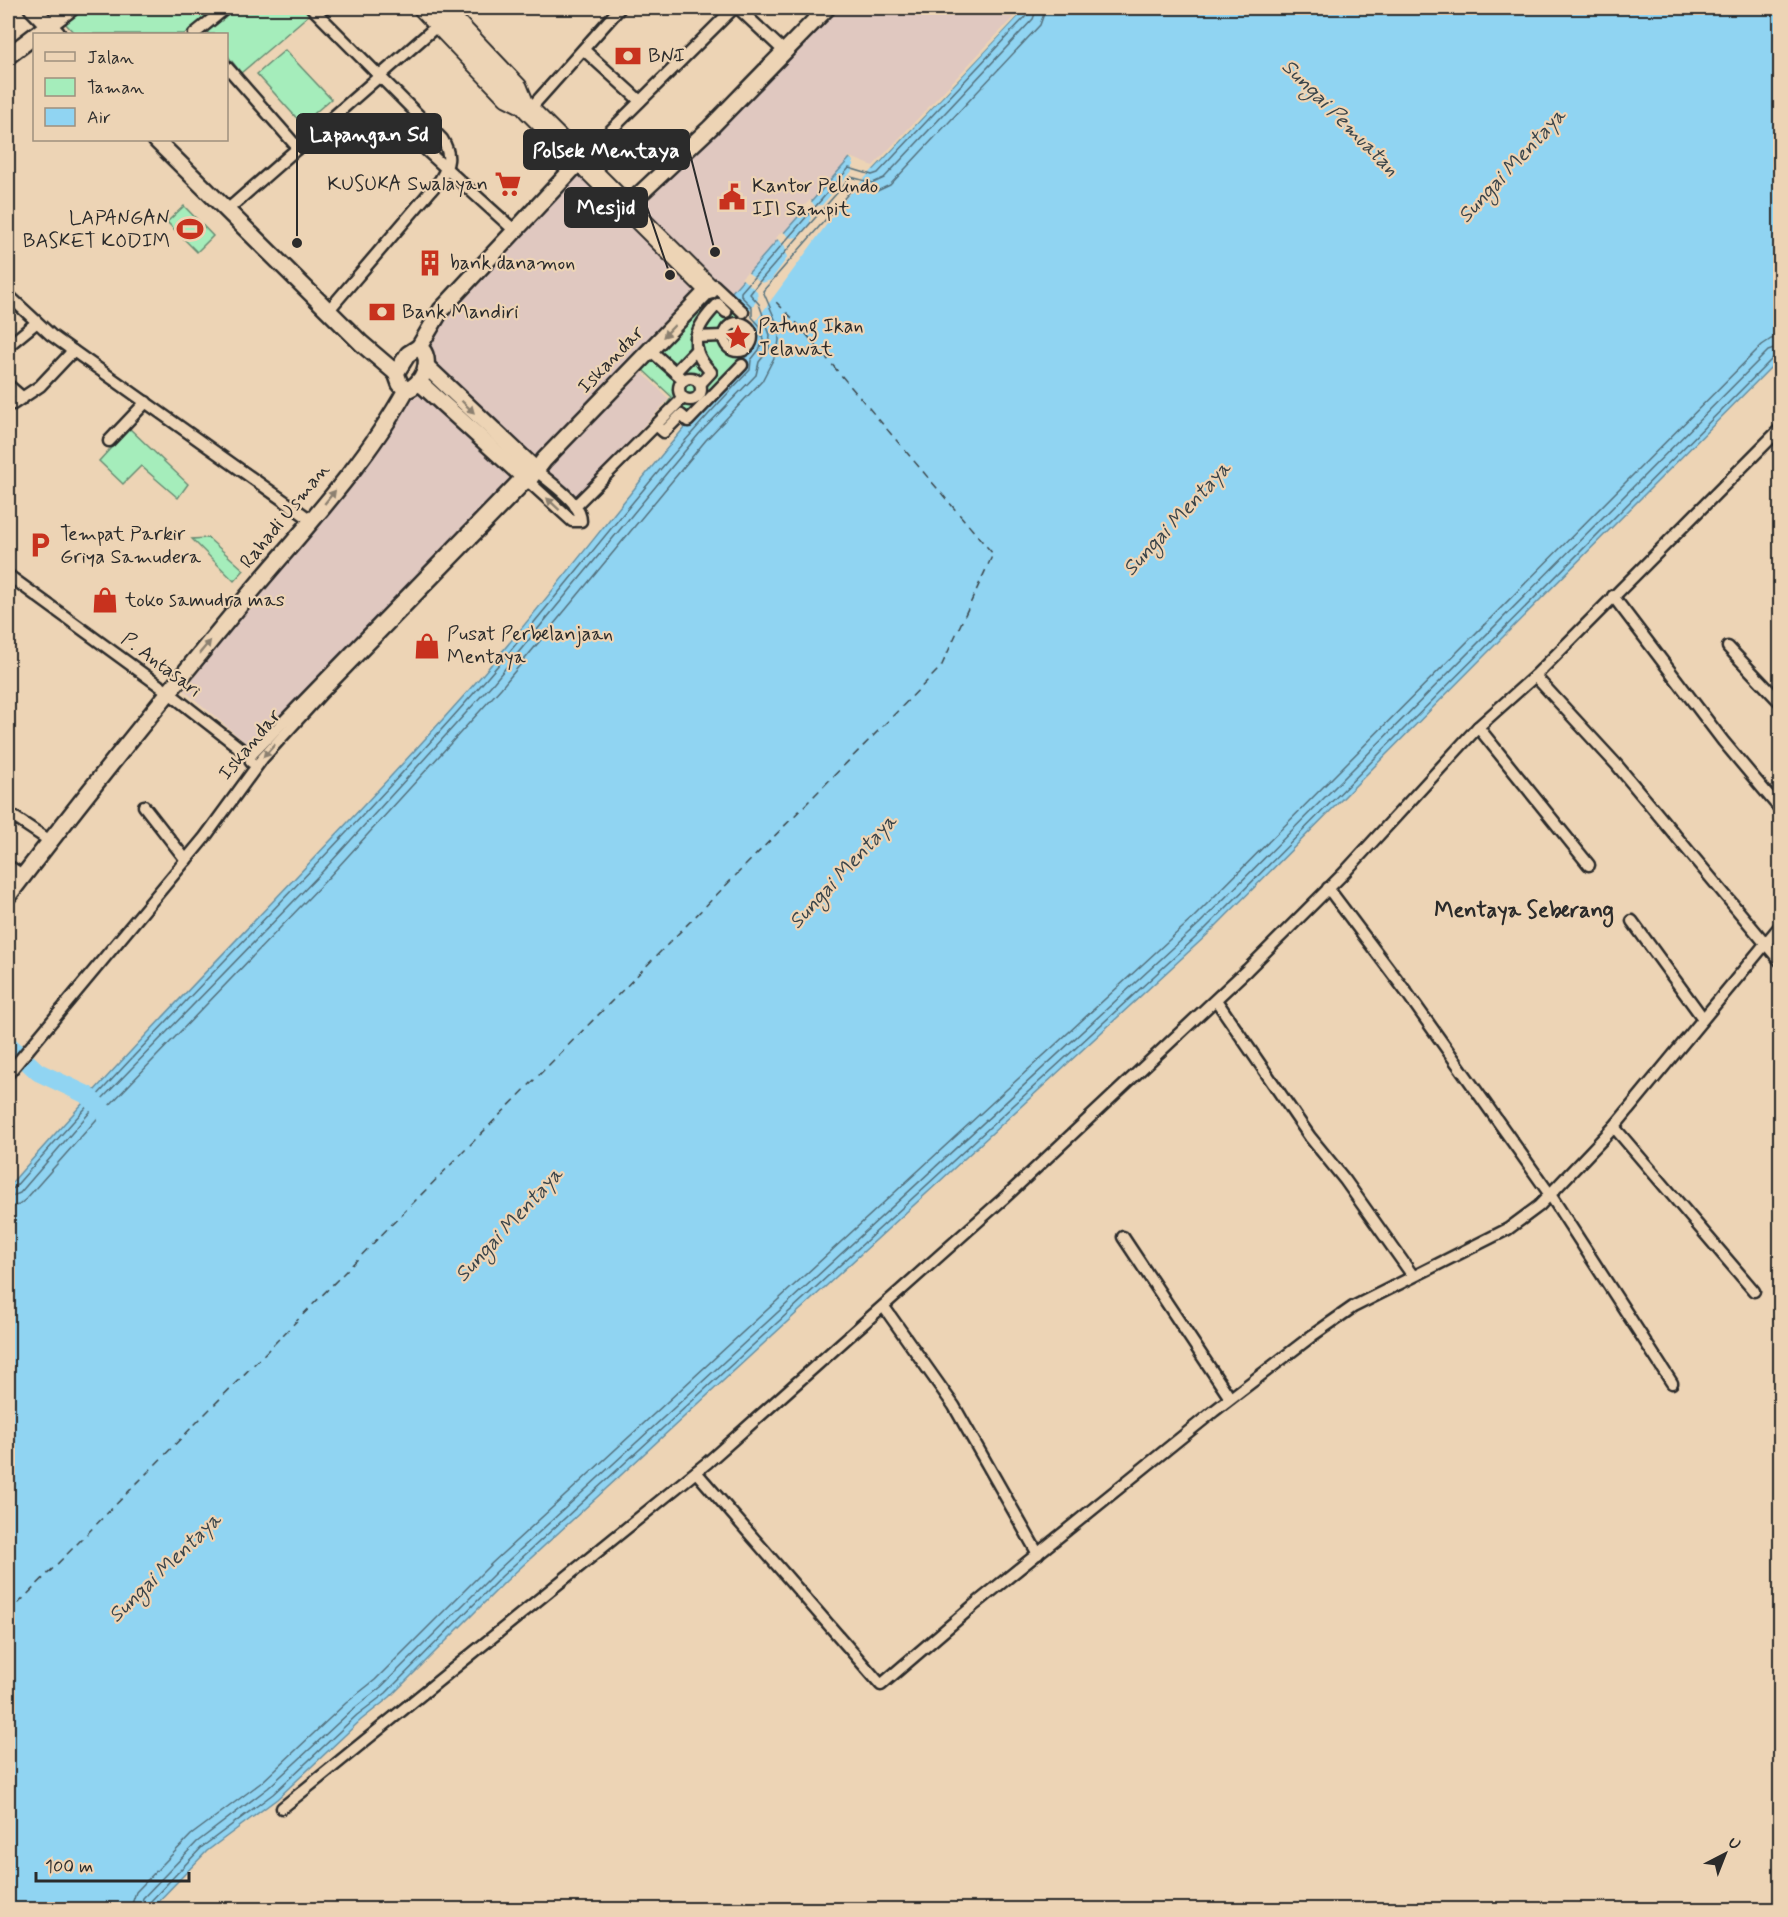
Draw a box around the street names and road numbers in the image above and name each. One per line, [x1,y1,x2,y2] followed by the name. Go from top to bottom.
[572,320,651,400] street label: Iskandar
[234,457,336,575] street label: Rahadi Usman
[115,626,207,704] street label: P. Antasari
[212,703,288,786] street label: Iskandar

